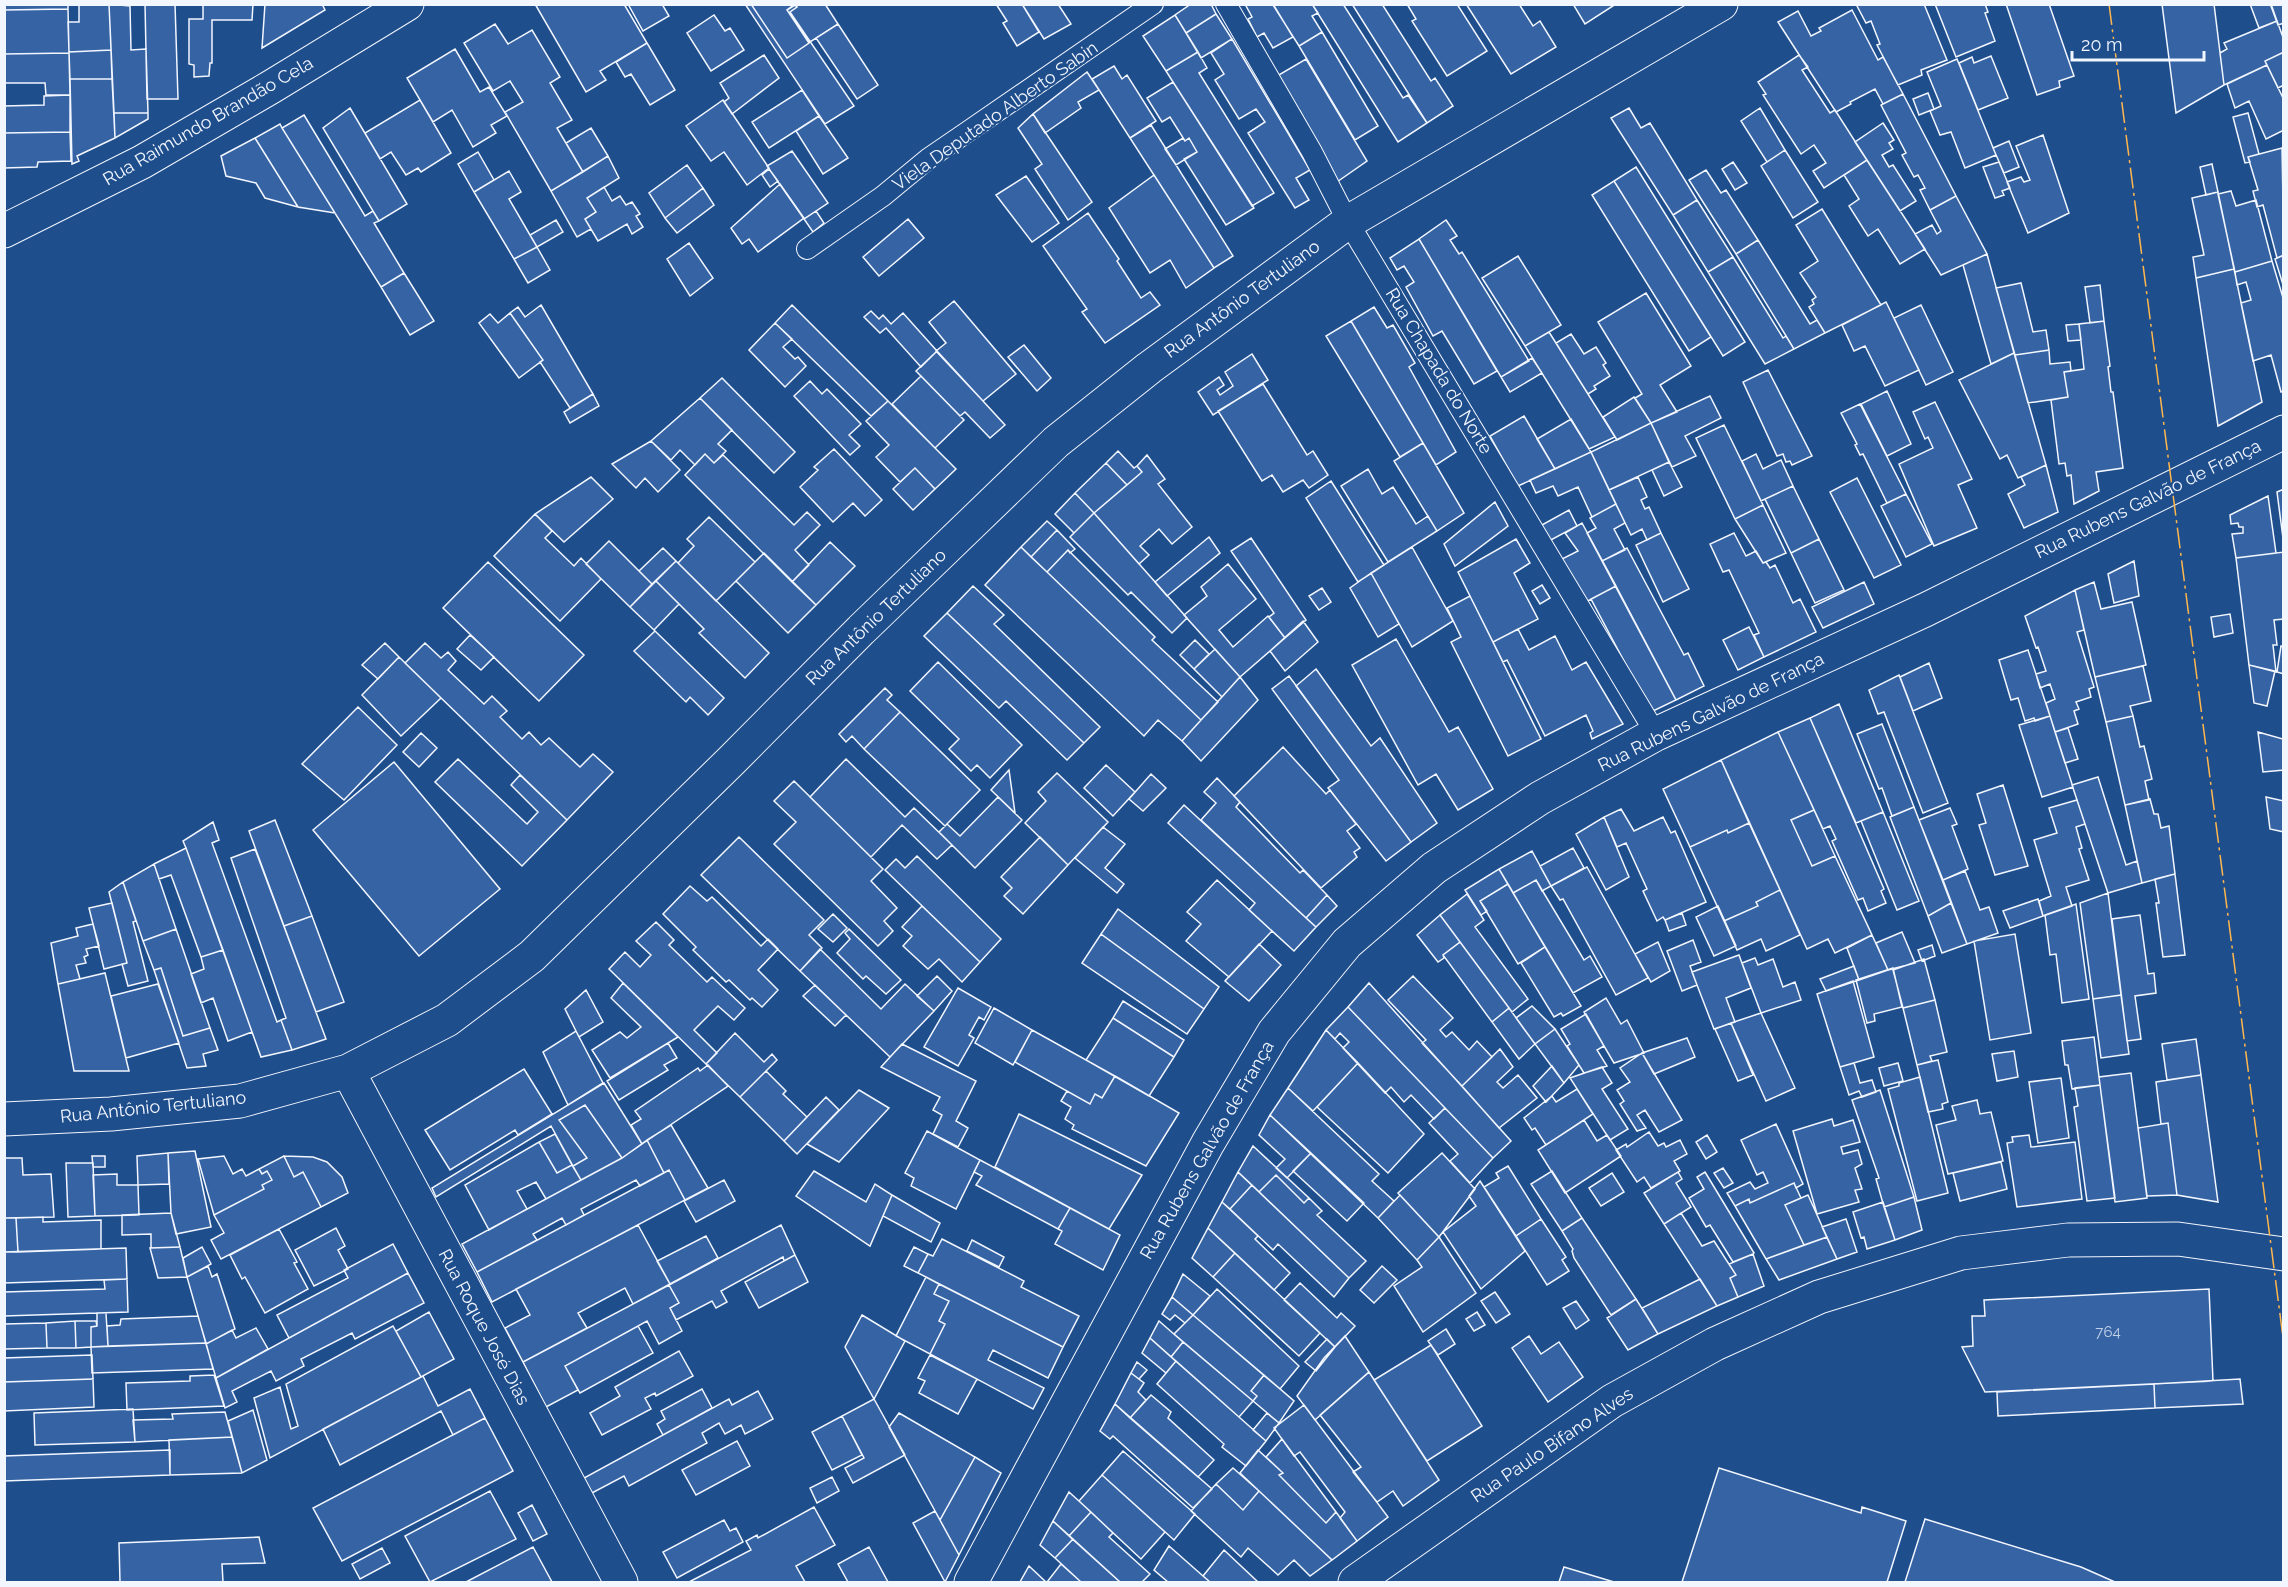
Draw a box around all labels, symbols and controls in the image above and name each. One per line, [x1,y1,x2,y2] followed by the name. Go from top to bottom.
[2072,24,2204,62] scale bar
[2081,34,2123,55] text: 20 m
[888,37,1101,195] street label: Viela Deputado Alberto Sabin
[99,52,316,189] street label: Rua Raimundo Brandão Cela
[1160,235,1324,362] street label: Rua Antônio Tertuliano
[1382,284,1497,458] street label: Rua Chapada do Norte
[2031,435,2264,563] street label: Rua Rubens Galvão de França
[801,544,950,689] street label: Rua Antônio Tertuliano
[1594,648,1827,776] street label: Rua Rubens Galvão de França
[1135,1037,1278,1263] street label: Rua Rubens Galvão de França
[59,1086,247,1127] street label: Rua Antônio Tertuliano
[434,1245,535,1409] street label: Rua Roque José Dias
[2095,1323,2121,1341] house number: 764
[1467,1382,1637,1507] street label: Rua Paulo Bifano Alves

